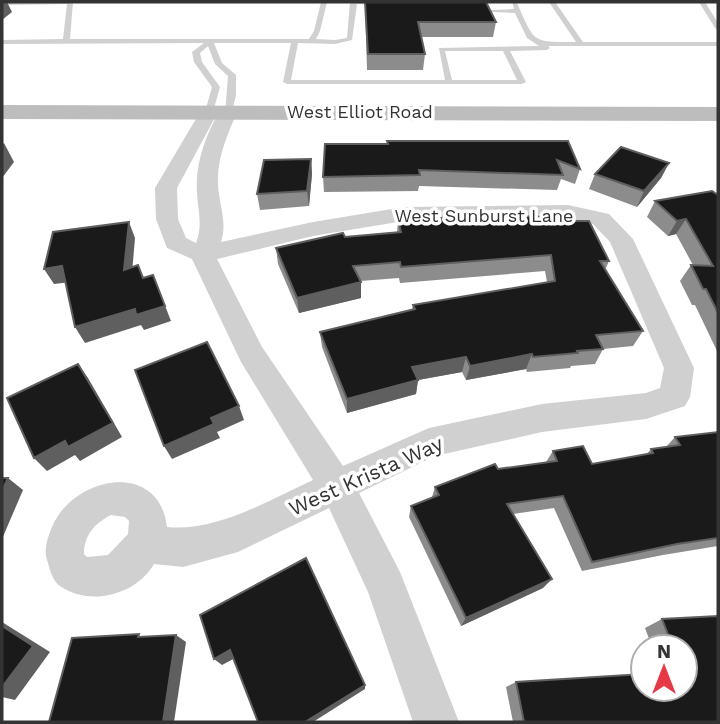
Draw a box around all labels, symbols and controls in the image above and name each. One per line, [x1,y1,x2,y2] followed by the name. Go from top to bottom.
[287,101,433,122] street label: West Elliot Road
[395,205,573,226] street label: West Sunburst Lane
[285,430,447,521] street label: West Krista Way
[629,633,699,703] north arrow
[657,640,671,663] text: N

